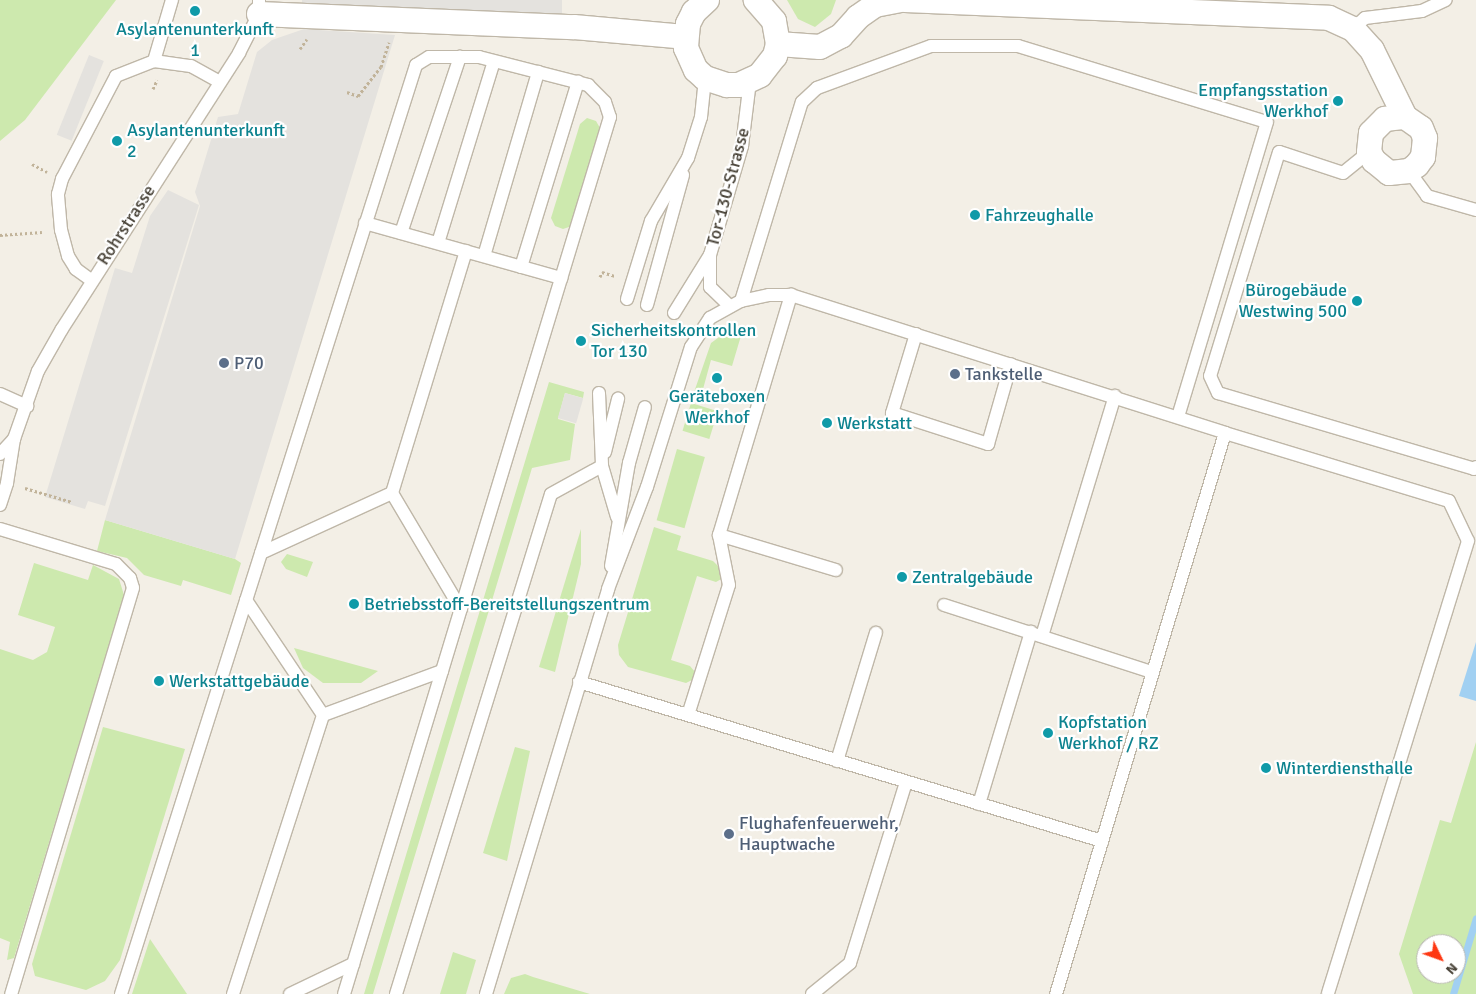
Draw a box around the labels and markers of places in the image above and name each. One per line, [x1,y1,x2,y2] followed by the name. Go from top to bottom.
[189,5,201,17] marker: Asylantenunterkunft 1
[116,19,274,62] place label: Asylantenunterkunft 1
[1198,80,1328,122] place label: Empfangsstation Werkhof
[1332,95,1344,107] marker: Empfangsstation Werkhof
[127,120,285,162] place label: Asylantenunterkunft 2
[111,135,123,147] marker: Asylantenunterkunft 2
[985,204,1094,226] place label: Fahrzeughalle
[969,209,981,221] marker: Fahrzeughalle
[1239,280,1347,322] place label: Bürogebäude Westwing 500
[1351,295,1363,307] marker: Bürogebäude Westwing 500
[591,320,756,362] place label: Sicherheitskontrollen Tor 130
[575,335,587,347] marker: Sicherheitskontrollen Tor 130
[234,352,264,374] place label: P70
[218,357,230,369] marker: P70
[965,363,1043,385] place label: Tankstelle
[949,368,961,380] marker: Tankstelle
[711,372,723,384] marker: Geräteboxen Werkhof
[669,386,765,428] place label: Geräteboxen Werkhof
[837,412,912,434] place label: Werkstatt
[821,417,833,429] marker: Werkstatt
[912,566,1033,588] place label: Zentralgebäude
[896,571,908,583] marker: Zentralgebäude
[364,593,650,615] place label: Betriebsstoff-Bereitstellungszentrum
[348,598,360,610] marker: Betriebsstoff-Bereitstellungszentrum
[169,670,309,692] place label: Werkstattgebäude
[153,675,165,687] marker: Werkstattgebäude
[1058,712,1159,754] place label: Kopfstation Werkhof / RZ
[1042,727,1054,739] marker: Kopfstation Werkhof / RZ
[1276,757,1413,779] place label: Winterdiensthalle
[1260,762,1272,774] marker: Winterdiensthalle
[739,813,899,856] place label: Flughafenfeuerwehr, Hauptwache
[723,828,735,840] marker: Flughafenfeuerwehr, Hauptwache

